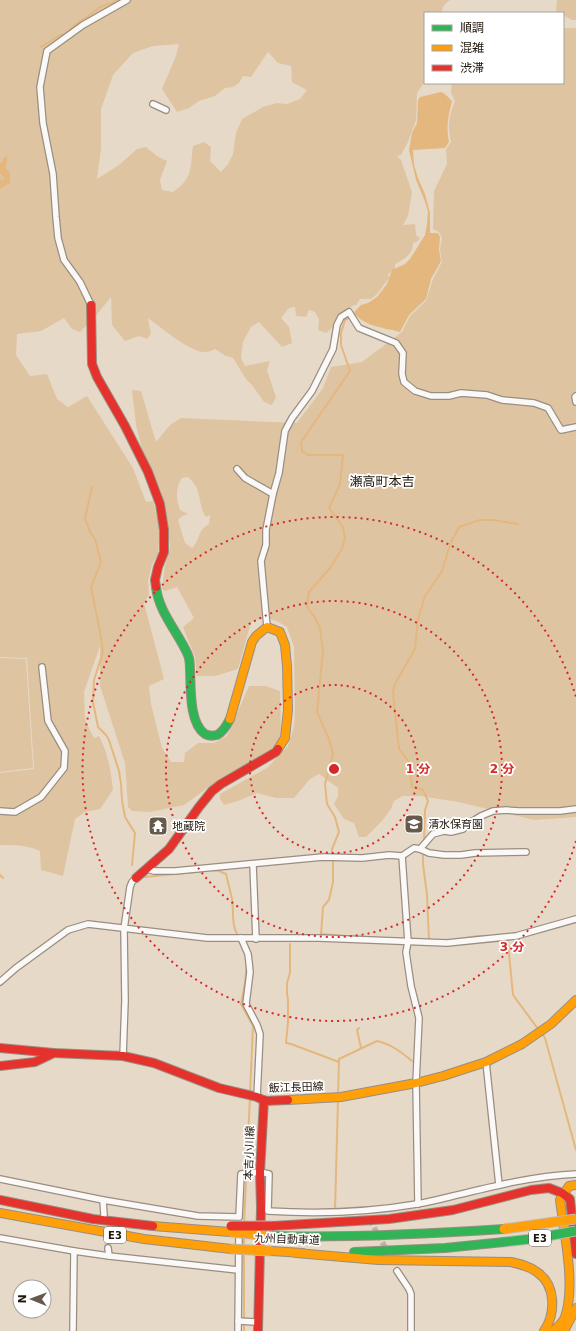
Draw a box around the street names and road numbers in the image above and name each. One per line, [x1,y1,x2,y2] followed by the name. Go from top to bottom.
[268,1080,324,1095] street label: 飯江長田線
[242,1125,257,1181] street label: 本吉小川線
[104,1227,126,1243] road number: E3
[529,1230,551,1246] road number: E3
[254,1232,320,1247] street label: 九州自動車道

